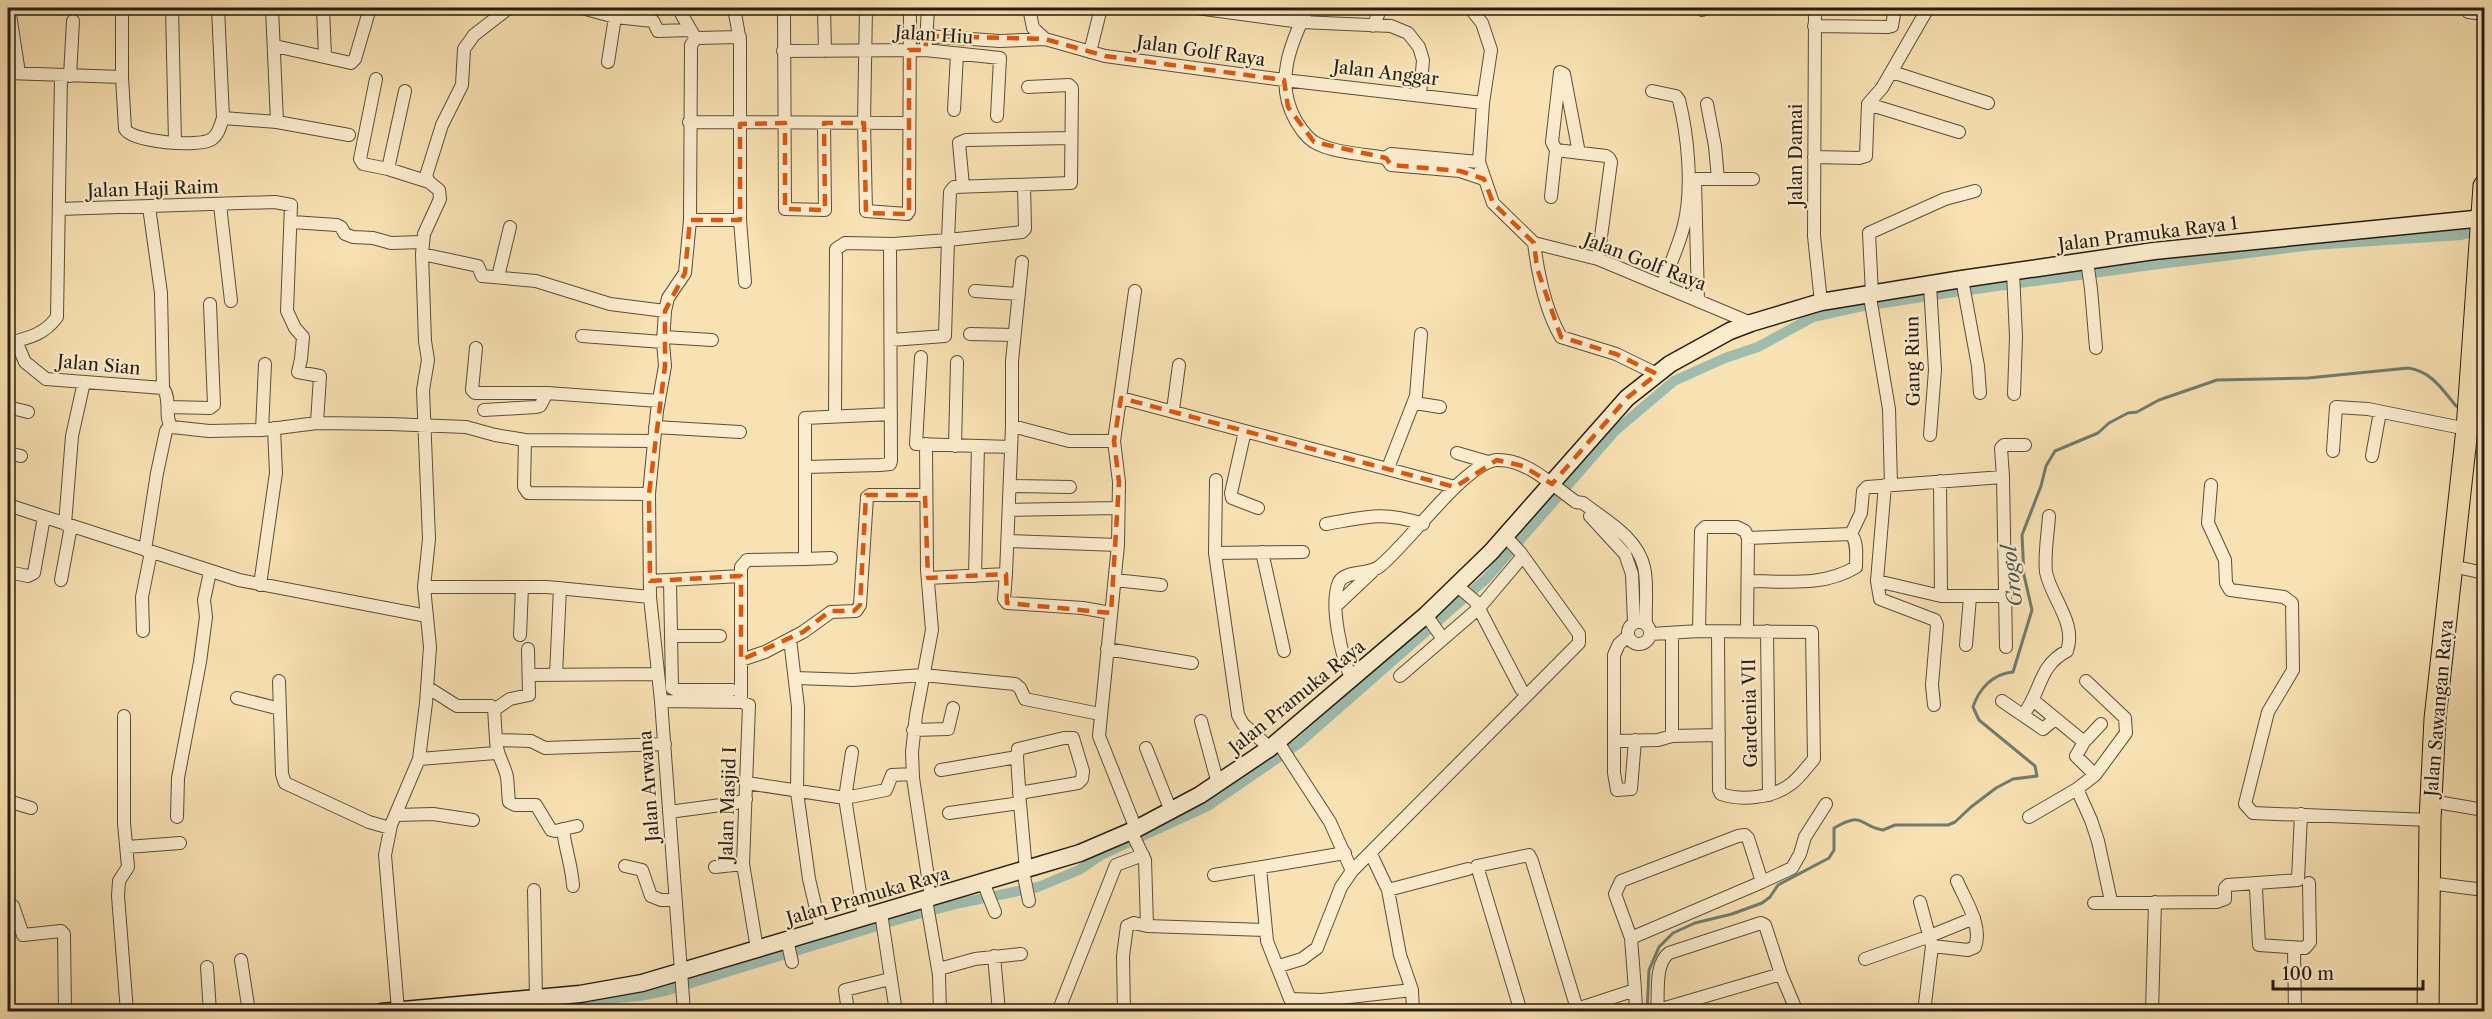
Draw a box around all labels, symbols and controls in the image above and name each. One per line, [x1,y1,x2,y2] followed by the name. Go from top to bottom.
[891,21,974,49] street label: Jalan Hiu
[1132,31,1267,71] street label: Jalan Golf Raya
[1329,55,1441,90] street label: Jalan Anggar
[1785,103,1807,209] street label: Jalan Damai
[84,176,219,202] street label: Jalan Haji Raim
[2054,212,2239,256] street label: Jalan Pramuka Raya 1
[1578,227,1710,296] street label: Jalan Golf Raya
[1901,316,1925,406] street label: Gang Riun
[53,350,142,380] street label: Jalan Sian
[1997,541,2027,608] water label: Grogol
[2420,618,2458,800] street label: Jalan Sawangan Raya
[1222,635,1370,760] street label: Jalan Pramuka Raya
[1738,658,1762,768] street label: Gardenia VII
[634,729,664,845] street label: Jalan Arwana
[715,746,741,865] street label: Jalan Masjid I
[781,862,953,931] street label: Jalan Pramuka Raya
[2273,953,2423,991] scale bar
[2282,963,2334,985] text: 100 m

